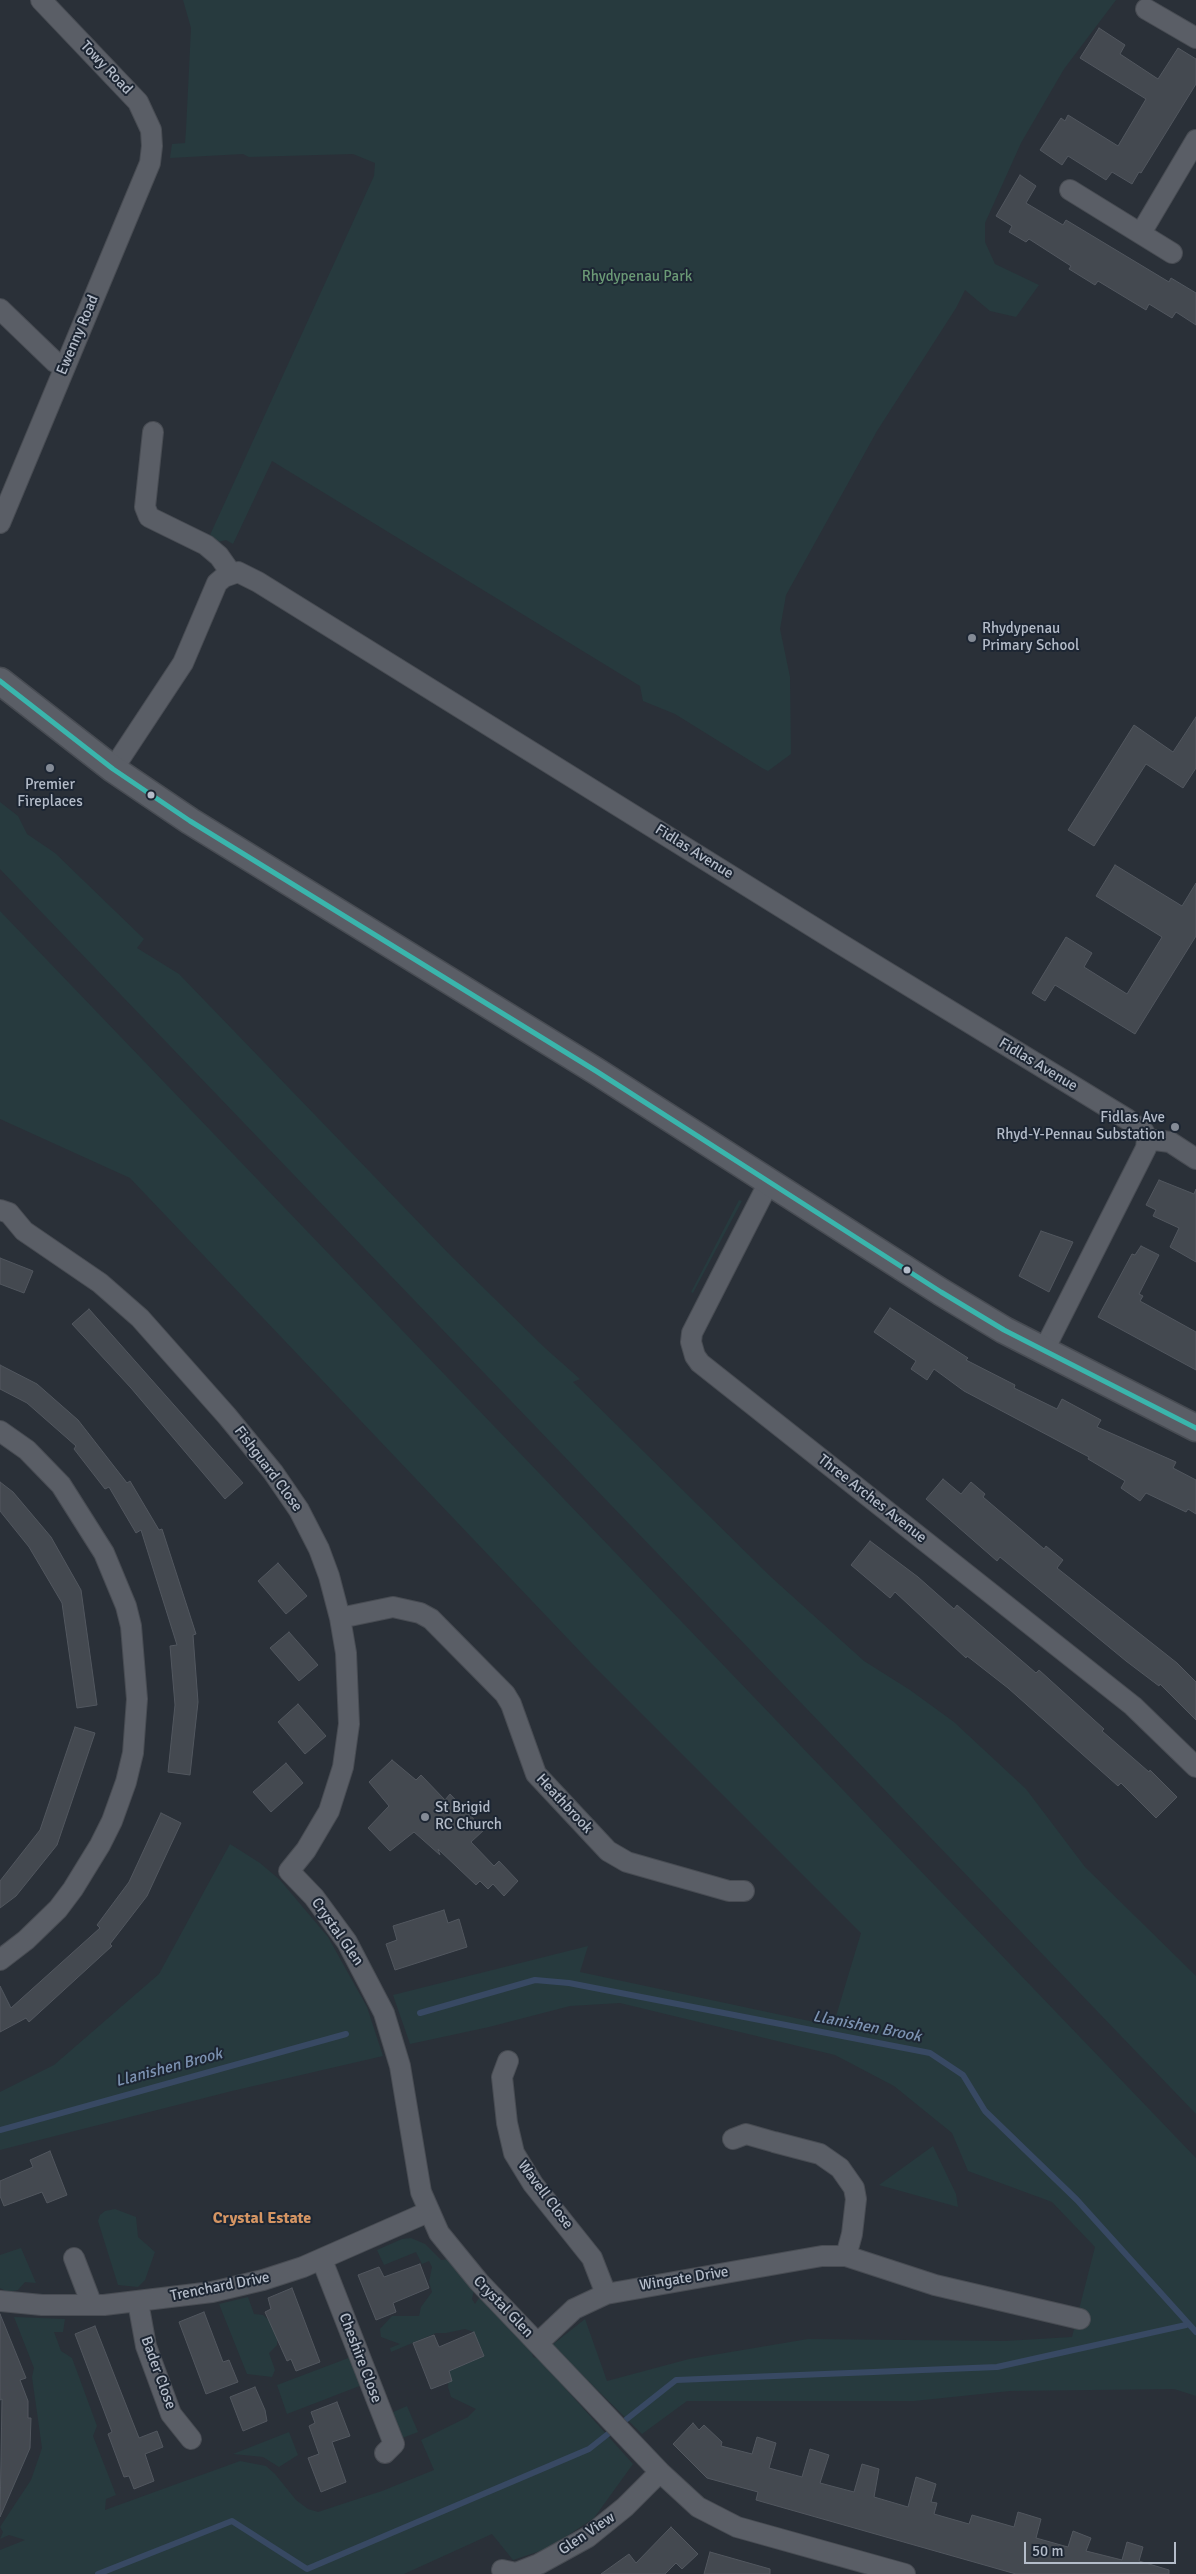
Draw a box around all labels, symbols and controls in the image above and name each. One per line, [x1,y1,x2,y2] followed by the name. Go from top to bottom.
[76,38,136,98] street label: Towy Road
[582,268,692,286] park label: Rhydypenau Park
[53,292,103,378] street label: Ewenny Road
[982,620,1079,655] place label: Rhydypenau Primary School
[966,632,978,644] marker: Rhydypenau Primary School
[44,762,56,774] marker: Premier Fireplaces
[17,776,83,811] place label: Premier Fireplaces
[146,790,156,800] unlabelled marker
[652,821,736,883] street label: Fidlas Avenue
[995,1034,1081,1096] street label: Fidlas Avenue
[996,1109,1165,1144] place label: Fidlas Ave Rhyd-Y-Pennau Substation
[1169,1121,1181,1133] marker: Fidlas Ave Rhyd-Y-Pennau Substation
[902,1265,912,1275] unlabelled marker
[230,1423,306,1515] street label: Fishguard Close
[814,1451,930,1547] street label: Three Arches Avenue
[532,1771,596,1837] street label: Heathbrook
[435,1799,502,1834] place label: St Brigid RC Church
[419,1811,431,1823] marker: St Brigid RC Church
[307,1895,367,1969] street label: Crystal Glen
[811,2007,923,2047] water label: Llanishen Brook
[114,2045,224,2091] water label: Llanishen Brook
[513,2157,577,2233] street label: Wavell Close
[213,2209,311,2229] district label: Crystal Estate
[638,2263,730,2295] street label: Wingate Drive
[169,2269,271,2305] street label: Trenchard Drive
[469,2272,537,2342] street label: Crystal Glen
[335,2311,385,2405] street label: Cheshire Close
[137,2334,179,2412] street label: Bader Close
[556,2509,618,2559] street label: Glen View
[1026,2532,1178,2564] scale bar
[1032,2542,1063,2560] text: 50 m

